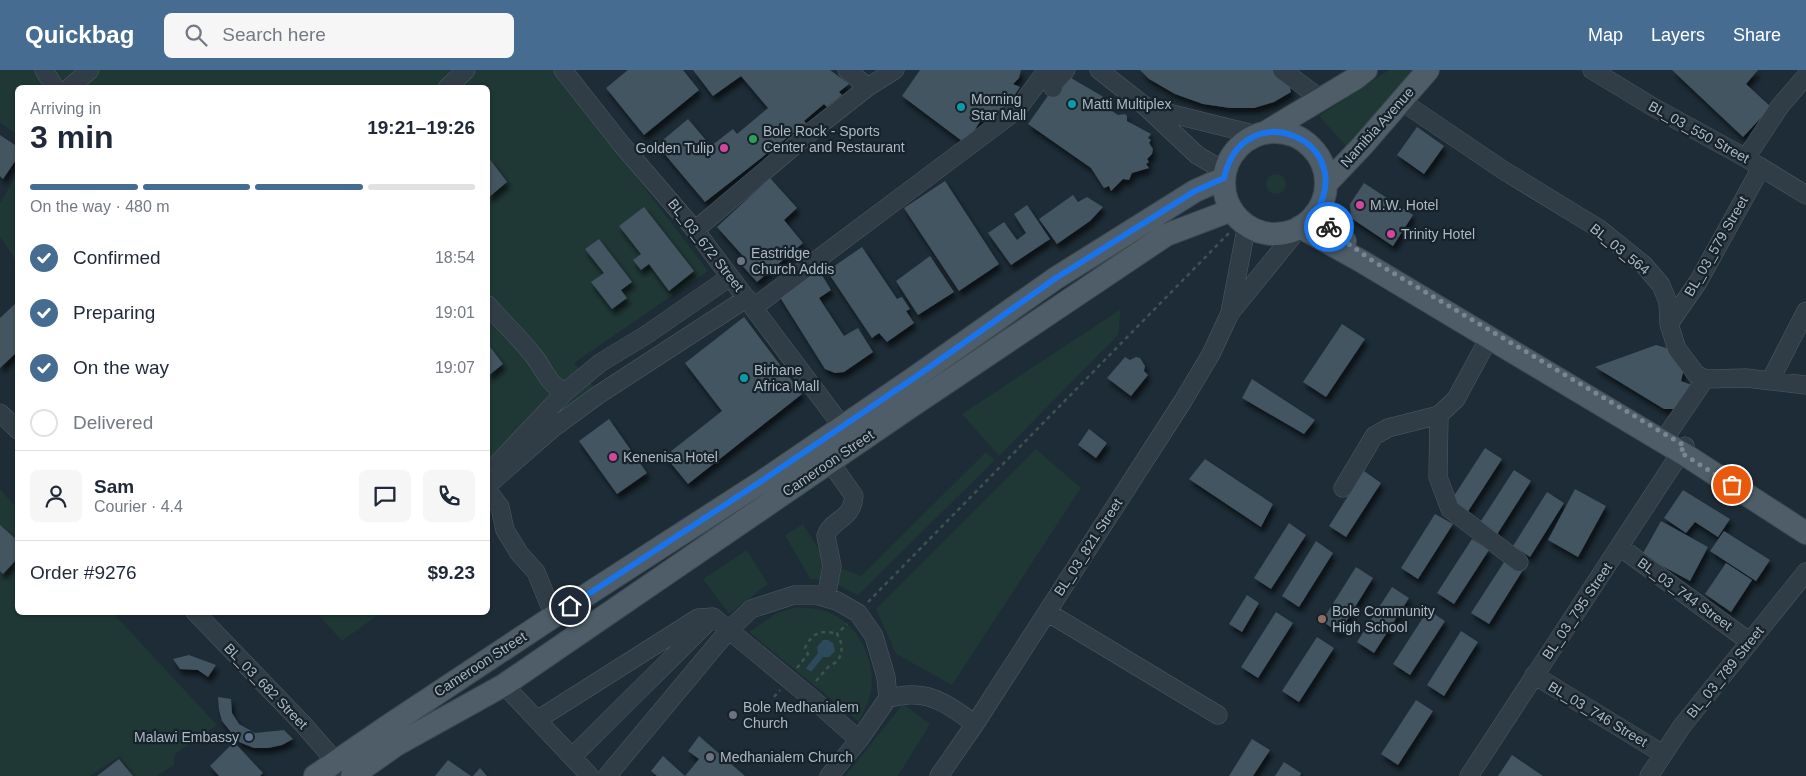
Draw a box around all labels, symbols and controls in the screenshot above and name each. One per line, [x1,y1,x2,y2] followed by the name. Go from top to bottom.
[164,13,514,58] search box
[25,21,134,48] text: Quickbag
[182,21,210,49] icon: search
[222,24,326,45] text: Search here
[1588,25,1623,45] text: Map
[1651,25,1705,45] text: Layers
[1733,25,1781,45] text: Share
[1337,84,1417,170] street label: Namibia Avenue
[971,91,1026,123] place label: Morning Star Mall
[1082,96,1171,112] place label: Matti Multiplex
[1066,98,1078,110] marker: Matti Multiplex
[1646,98,1752,166] street label: BL_03_550 Street
[30,100,101,117] text: Arriving in
[955,101,967,113] marker: Morning Star Mall
[367,117,475,138] text: 19:21–19:26
[30,119,114,155] text: 3 min
[763,123,905,155] place label: Bole Rock - Sports Center and Restaurant
[747,133,759,145] marker: Bole Rock - Sports Center and Restaurant
[635,140,714,156] place label: Golden Tulip
[718,142,730,154] marker: Golden Tulip
[1681,193,1751,299] street label: BL_03_579 Street
[665,196,747,294] street label: BL_03_672 Street
[1370,197,1438,213] place label: M.W. Hotel
[30,198,170,215] text: On the way · 480 m
[1354,199,1366,211] marker: M.W. Hotel
[1304,202,1354,252] courier
[1315,213,1343,241] icon: bike
[1587,220,1653,278] street label: BL_03_564
[1401,226,1475,242] place label: Trinity Hotel
[1385,228,1397,240] marker: Trinity Hotel
[30,244,58,272] icon: check
[751,245,834,277] place label: Eastridge Church Addis
[73,247,161,268] text: Confirmed
[435,249,475,266] text: 18:54
[735,255,747,267] marker: Eastridge Church Addis
[30,299,58,327] icon: check
[73,302,155,323] text: Preparing
[435,304,475,321] text: 19:01
[30,354,58,382] icon: check
[73,357,169,378] text: On the way
[435,359,475,376] text: 19:07
[754,362,819,394] place label: Birhane Africa Mall
[738,372,750,384] marker: Birhane Africa Mall
[73,412,153,433] text: Delivered
[779,427,877,499] street label: Cameroon Street
[623,449,718,465] place label: Kenenisa Hotel
[607,451,619,463] marker: Kenenisa Hotel
[1711,464,1753,506] pin
[30,470,82,522] button: person
[359,470,411,522] button: chat
[423,470,475,522] button: phone
[1718,471,1746,499] icon: bag
[94,476,134,497] text: Sam
[1051,495,1126,599] street label: BL_03_821 Street
[94,498,183,515] text: Courier · 4.4
[1635,554,1735,634] street label: BL_03_744 Street
[1539,560,1615,662] street label: BL_03_795 Street
[30,562,137,583] text: Order #9276
[427,562,475,583] text: $9.23
[549,585,591,627] pin
[556,592,584,620] icon: home
[1332,603,1435,635] place label: Bole Community High School
[1316,613,1328,625] marker: Bole Community High School
[1683,623,1767,721] street label: BL_03_789 Street
[431,628,529,700] street label: Cameroon Street
[221,640,311,732] street label: BL_03_682 Street
[1546,678,1651,750] street label: BL_03_746 Street
[743,699,859,731] place label: Bole Medhanialem Church
[727,709,739,721] marker: Bole Medhanialem Church
[134,729,239,745] place label: Malawi Embassy
[243,731,255,743] marker: Malawi Embassy
[720,749,853,765] place label: Medhanialem Church
[704,751,716,763] marker: Medhanialem Church

